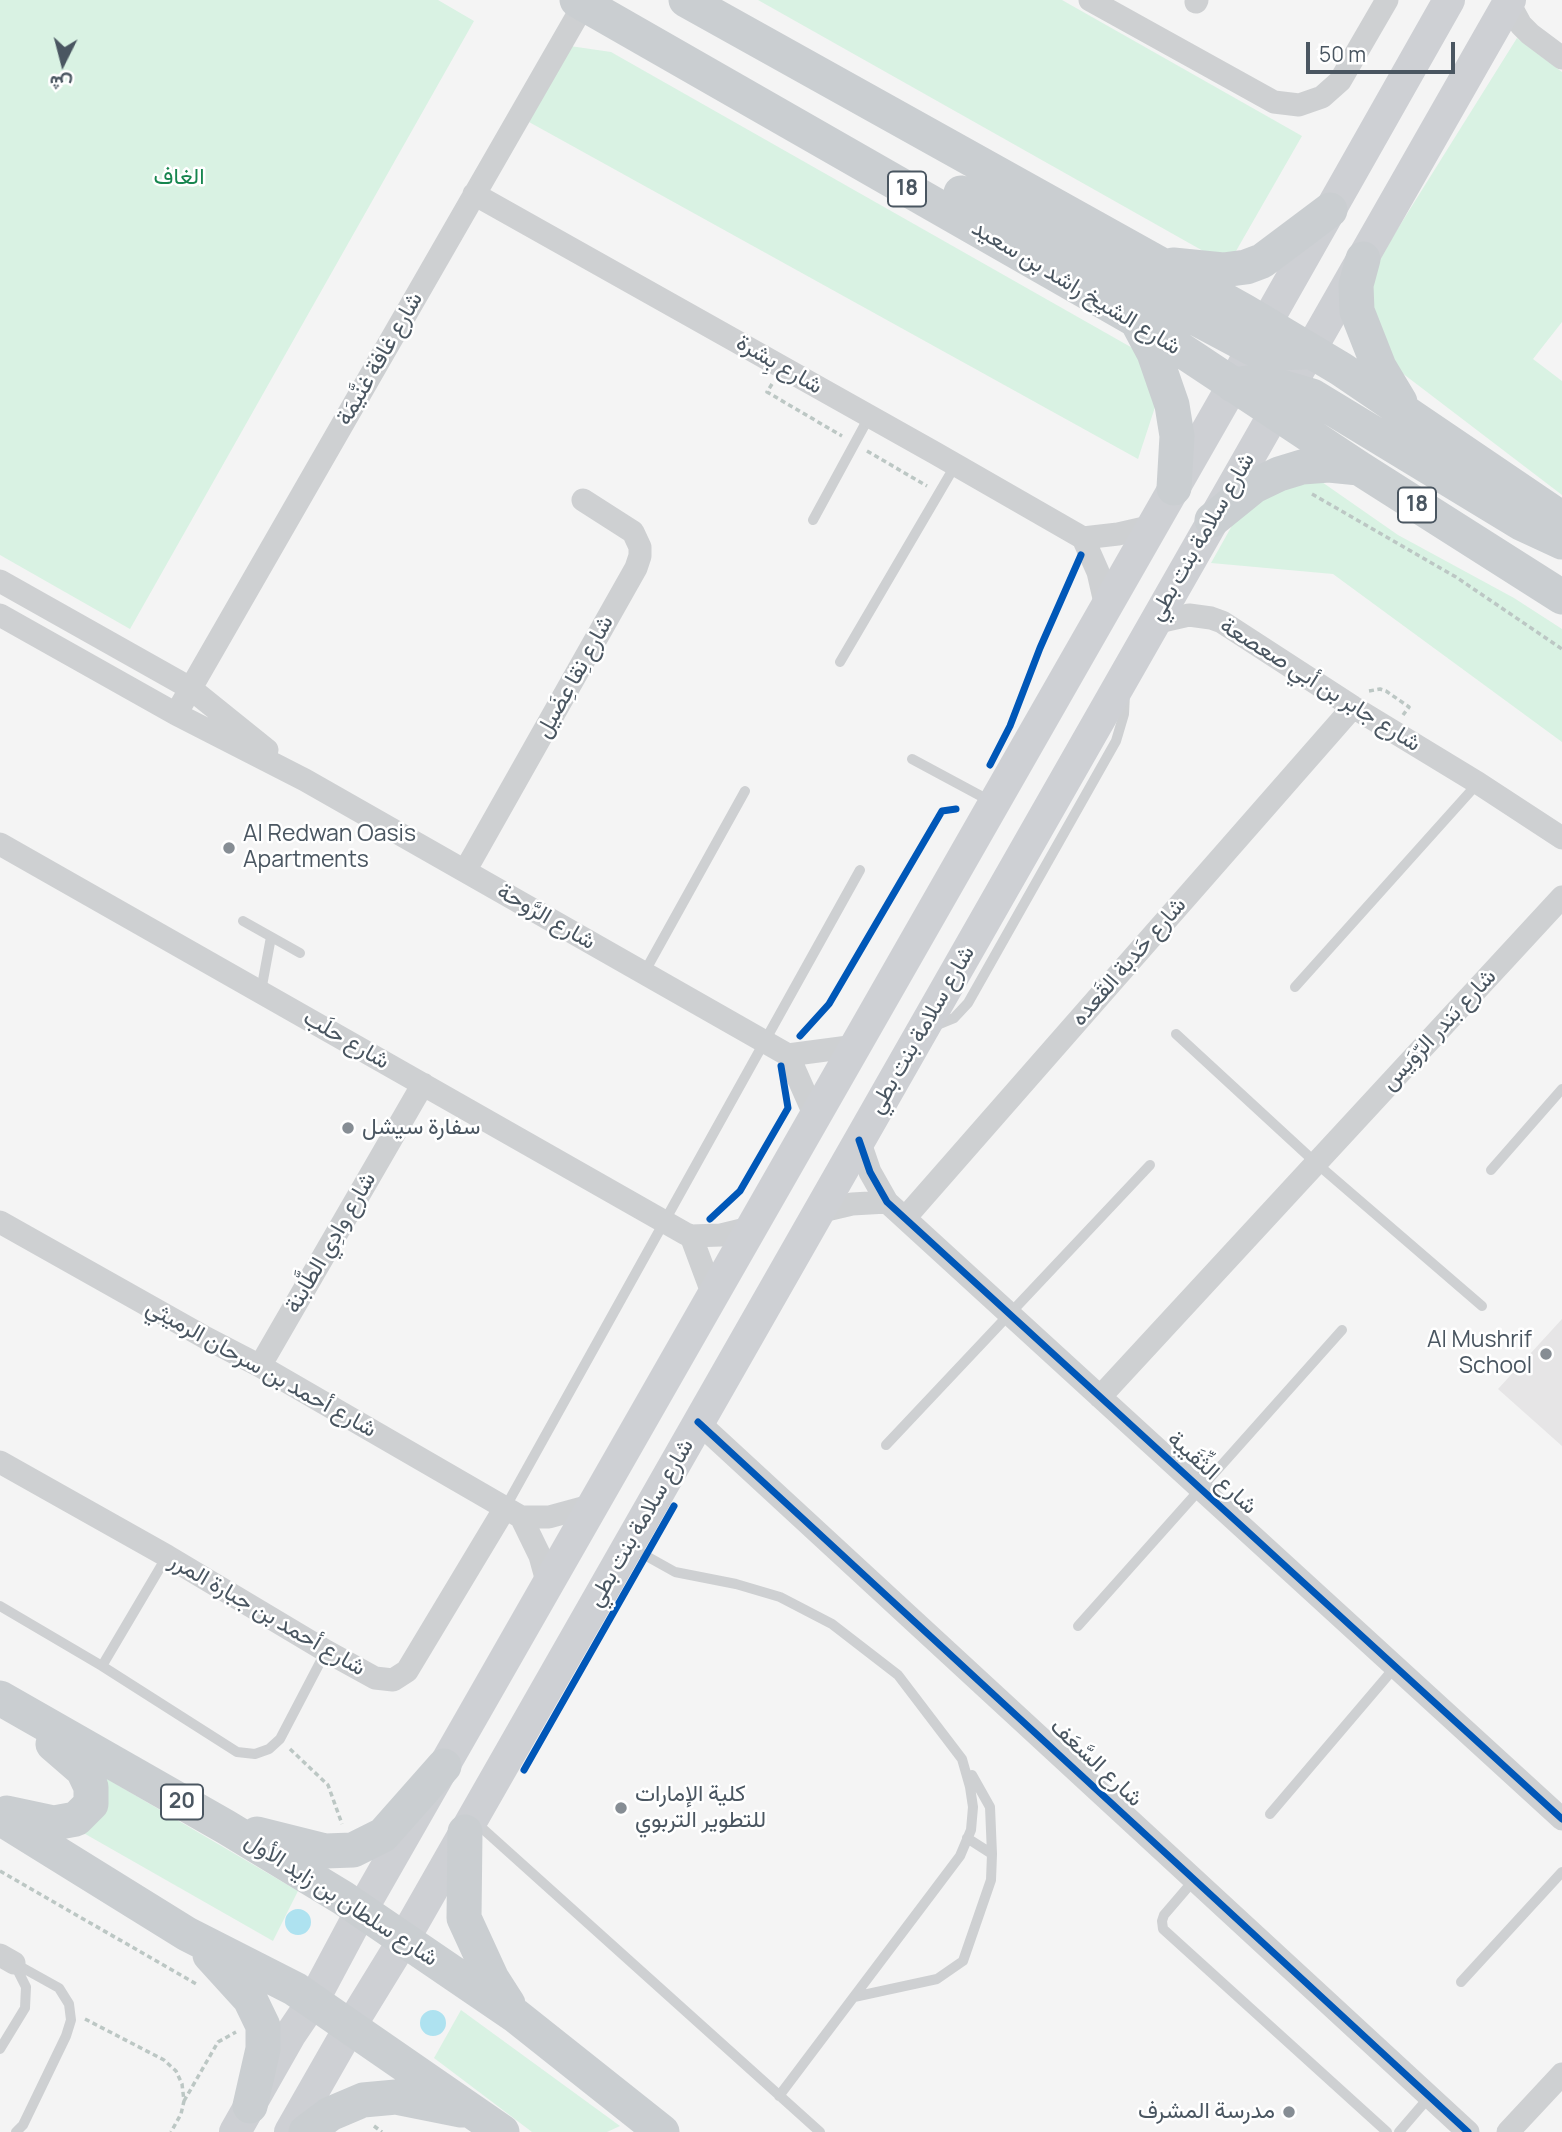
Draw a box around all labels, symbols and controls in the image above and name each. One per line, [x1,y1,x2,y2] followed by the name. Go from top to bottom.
[28,28,98,98] north arrow
[1310,28,1459,72] scale bar
[1319,40,1366,68] text: 50 m
[48,70,74,98] text: ش
[153,164,205,192] park label: الغاف
[888,172,926,206] road number: 18
[967,215,1185,361] street label: شارع الشيخ راشد بن سعيد
[331,288,429,430] street label: شارع غافة غنَّيمَة
[731,329,827,401] street label: شارع بِشرة
[1143,448,1261,626] street label: شارع سلامة بنت بطي
[1398,488,1436,522] road number: 18
[530,611,620,743] street label: شارع نِقا عِضَيل
[1214,612,1426,758] street label: شارع جابر بن أبي صعصعة
[243,821,416,875] place label: Al Redwan Oasis Apartments
[221,840,237,856] marker: Al Redwan Oasis Apartments
[492,878,600,956] street label: شارع الرَّوحة
[1066,892,1192,1032] street label: شارع حَدبة القَعده
[863,941,981,1119] street label: شارع سلامة بنت بطي
[1376,963,1502,1097] street label: شارع بَندر الرّوَيس
[298,1004,394,1076] street label: شارع حلَب
[362,1114,480,1142] place label: سفارة سيشل
[340,1120,356,1136] marker: سفارة سيشل
[279,1168,383,1318] street label: شارع وادِي الطَّابنة
[141,1294,381,1444] street label: شارع أحمد بن سرحان الرميثي
[1427,1327,1532,1381] place label: Al Mushrif School
[1538,1346,1554,1362] marker: Al Mushrif School
[1161,1426,1263,1520] street label: شارع الثِّقَيبة
[582,1434,700,1612] street label: شارع سلامة بنت بطي
[164,1548,370,1682] street label: شارع أحمد بن جبارة المرر
[1044,1713,1148,1813] street label: شارع السَّعَف
[635,1781,766,1835] place label: كلية الإمارات للتطوير التربوي
[161,1784,203,1820] road number: 20
[613,1800,629,1816] marker: كلية الإمارات للتطوير التربوي
[239,1827,443,1973] street label: شارع سلطان بن زايد الأول
[1138,2098,1275,2126] place label: مدرسة المشرف
[1281,2104,1297,2120] marker: مدرسة المشرف

